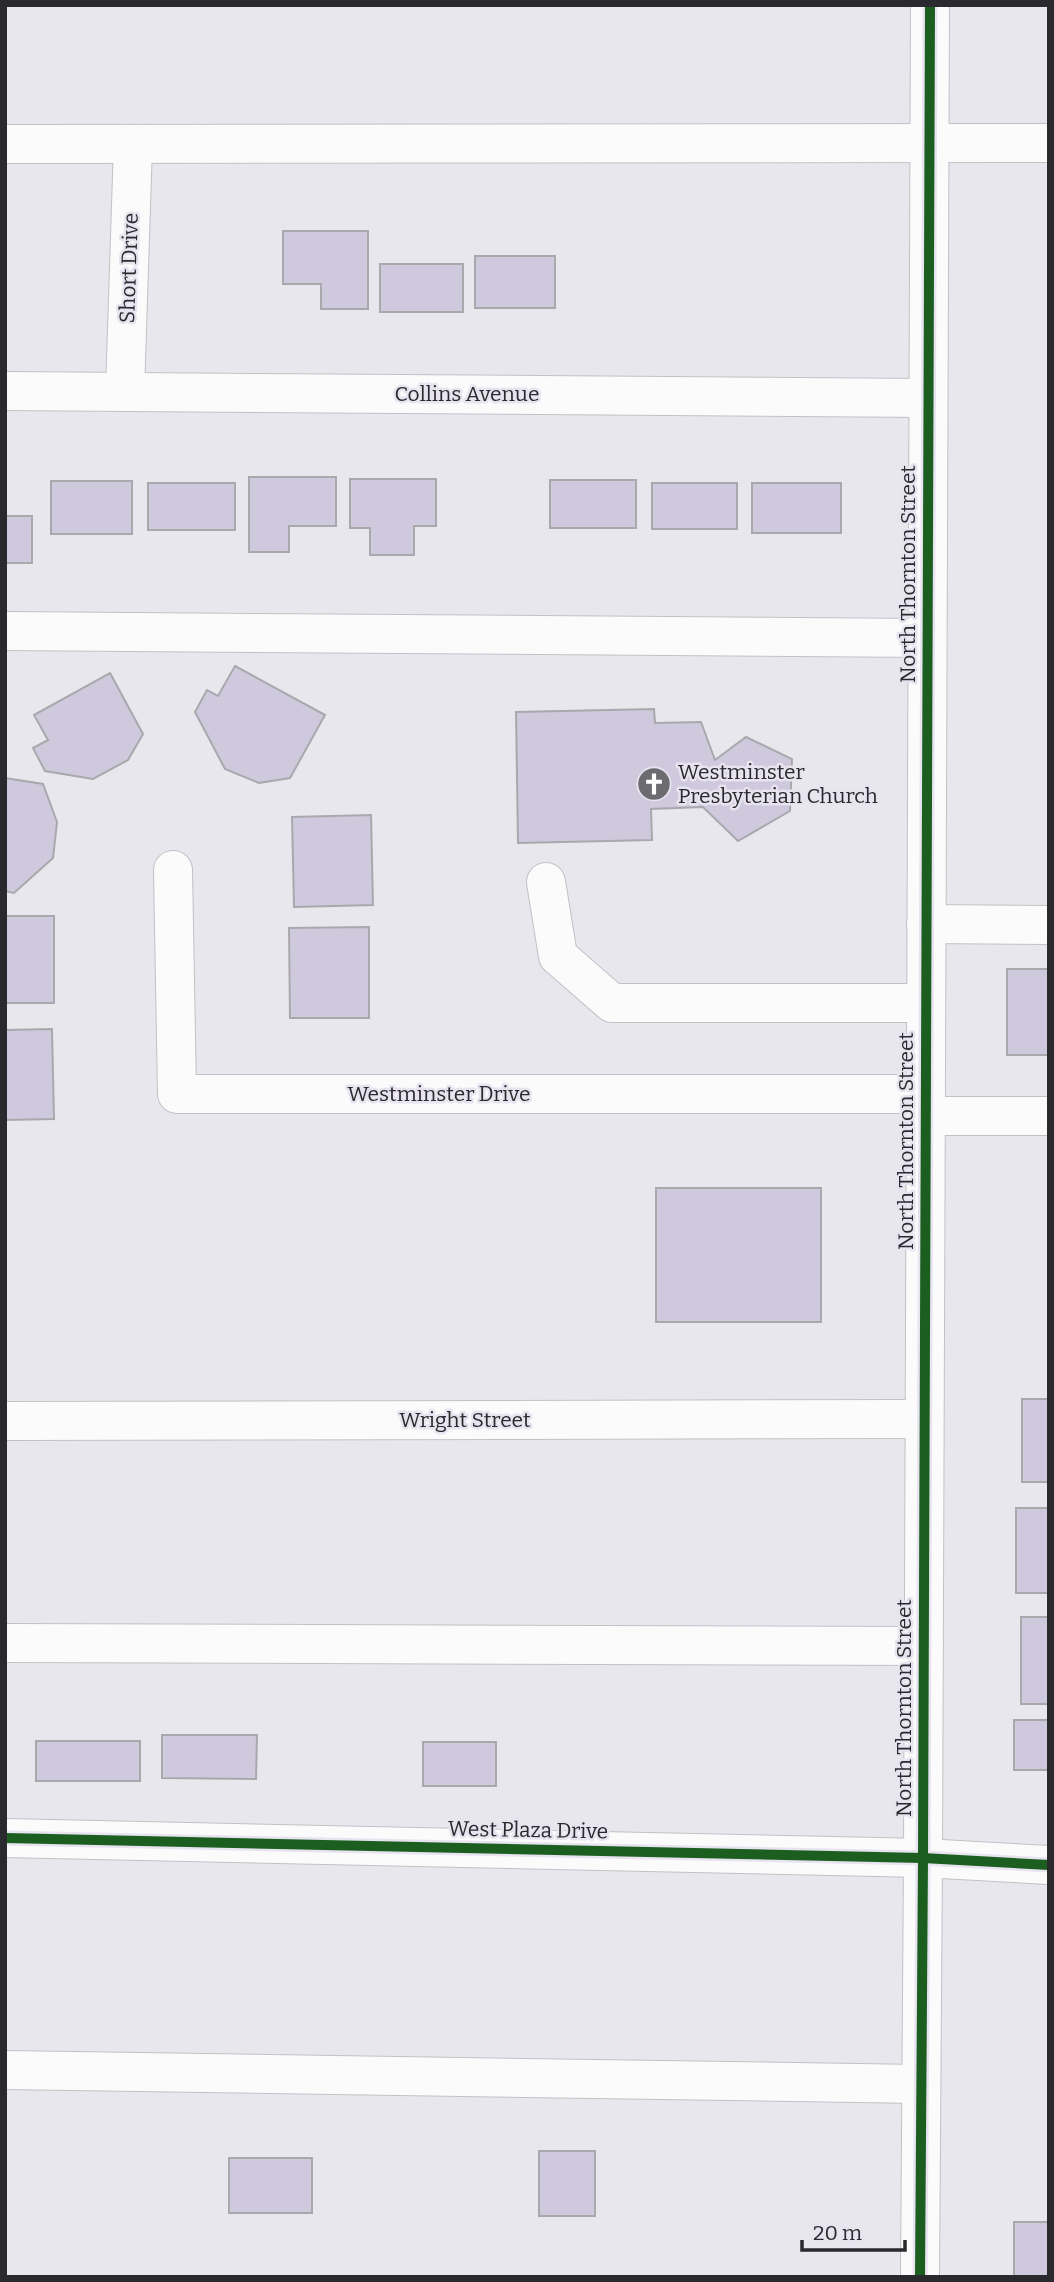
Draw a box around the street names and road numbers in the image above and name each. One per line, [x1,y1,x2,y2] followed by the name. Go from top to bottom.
[114,212,144,324] street label: Short Drive
[395,381,539,407] street label: Collins Avenue
[895,465,921,683] street label: North Thornton Street
[893,1032,919,1250] street label: North Thornton Street
[348,1081,530,1107] street label: Westminster Drive
[399,1407,531,1433] street label: Wright Street
[891,1599,917,1817] street label: North Thornton Street
[448,1816,608,1844] street label: West Plaza Drive

